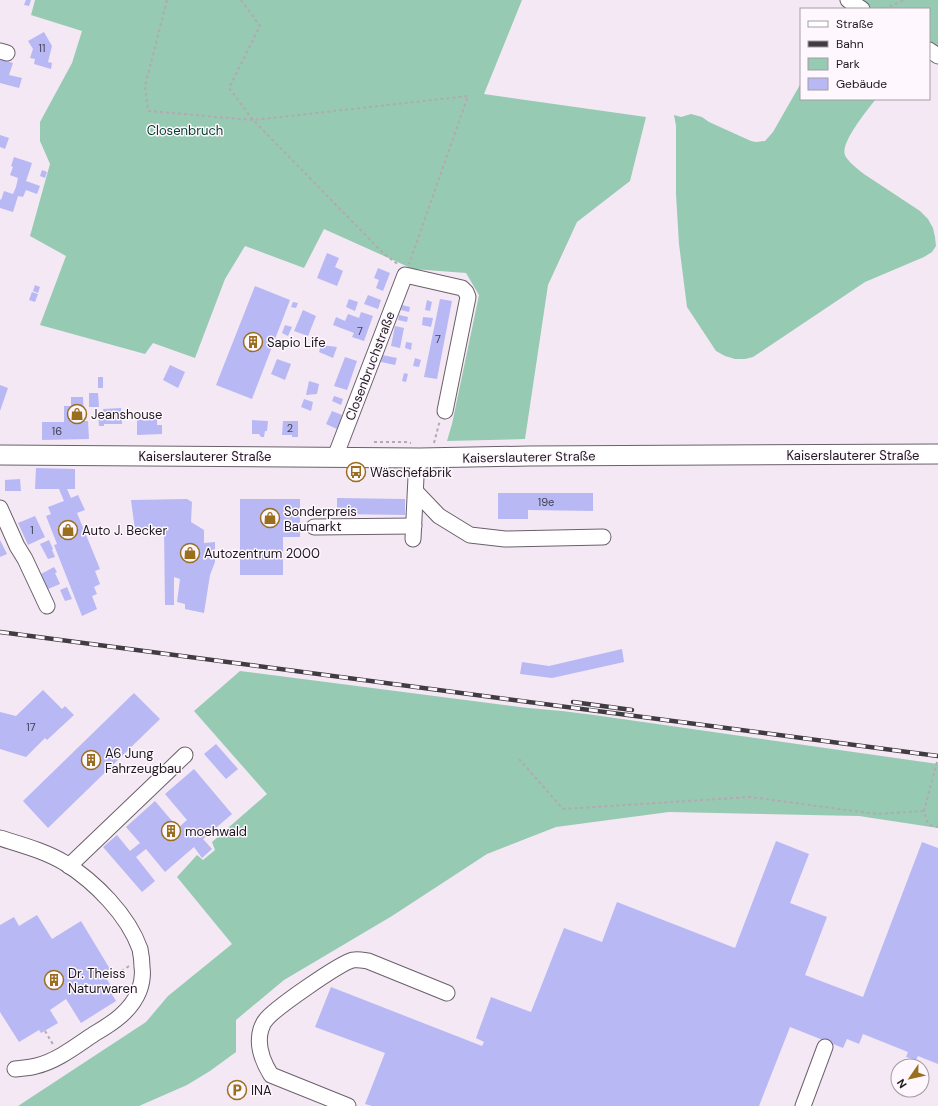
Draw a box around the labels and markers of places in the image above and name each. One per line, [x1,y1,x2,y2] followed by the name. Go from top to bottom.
[242,331,264,353] building icon: Sapio Life
[267,334,326,351] place label: Sapio Life
[66,403,88,425] shop icon: Jeanshouse
[91,406,163,423] place label: Jeanshouse
[345,461,367,483] bus stop icon: Wäschefabrik
[370,464,452,481] place label: Wäschefabrik
[284,503,357,535] place label: Sonderpreis Baumarkt
[259,507,281,529] shop icon: Sonderpreis Baumarkt
[57,519,79,541] shop icon: Auto J. Becker
[82,522,167,539] place label: Auto J. Becker
[179,542,201,564] shop icon: Autozentrum 2000
[204,545,320,562] place label: Autozentrum 2000
[105,745,182,777] place label: A6 Jung Fahrzeugbau
[80,749,102,771] building icon: A6 Jung Fahrzeugbau
[160,820,182,842] building icon: moehwald
[185,823,247,840] place label: moehwald
[68,965,137,997] place label: Dr. Theiss Naturwaren
[43,969,65,991] building icon: Dr. Theiss Naturwaren
[226,1079,248,1101] parking icon: INA
[251,1082,272,1099] place label: INA

